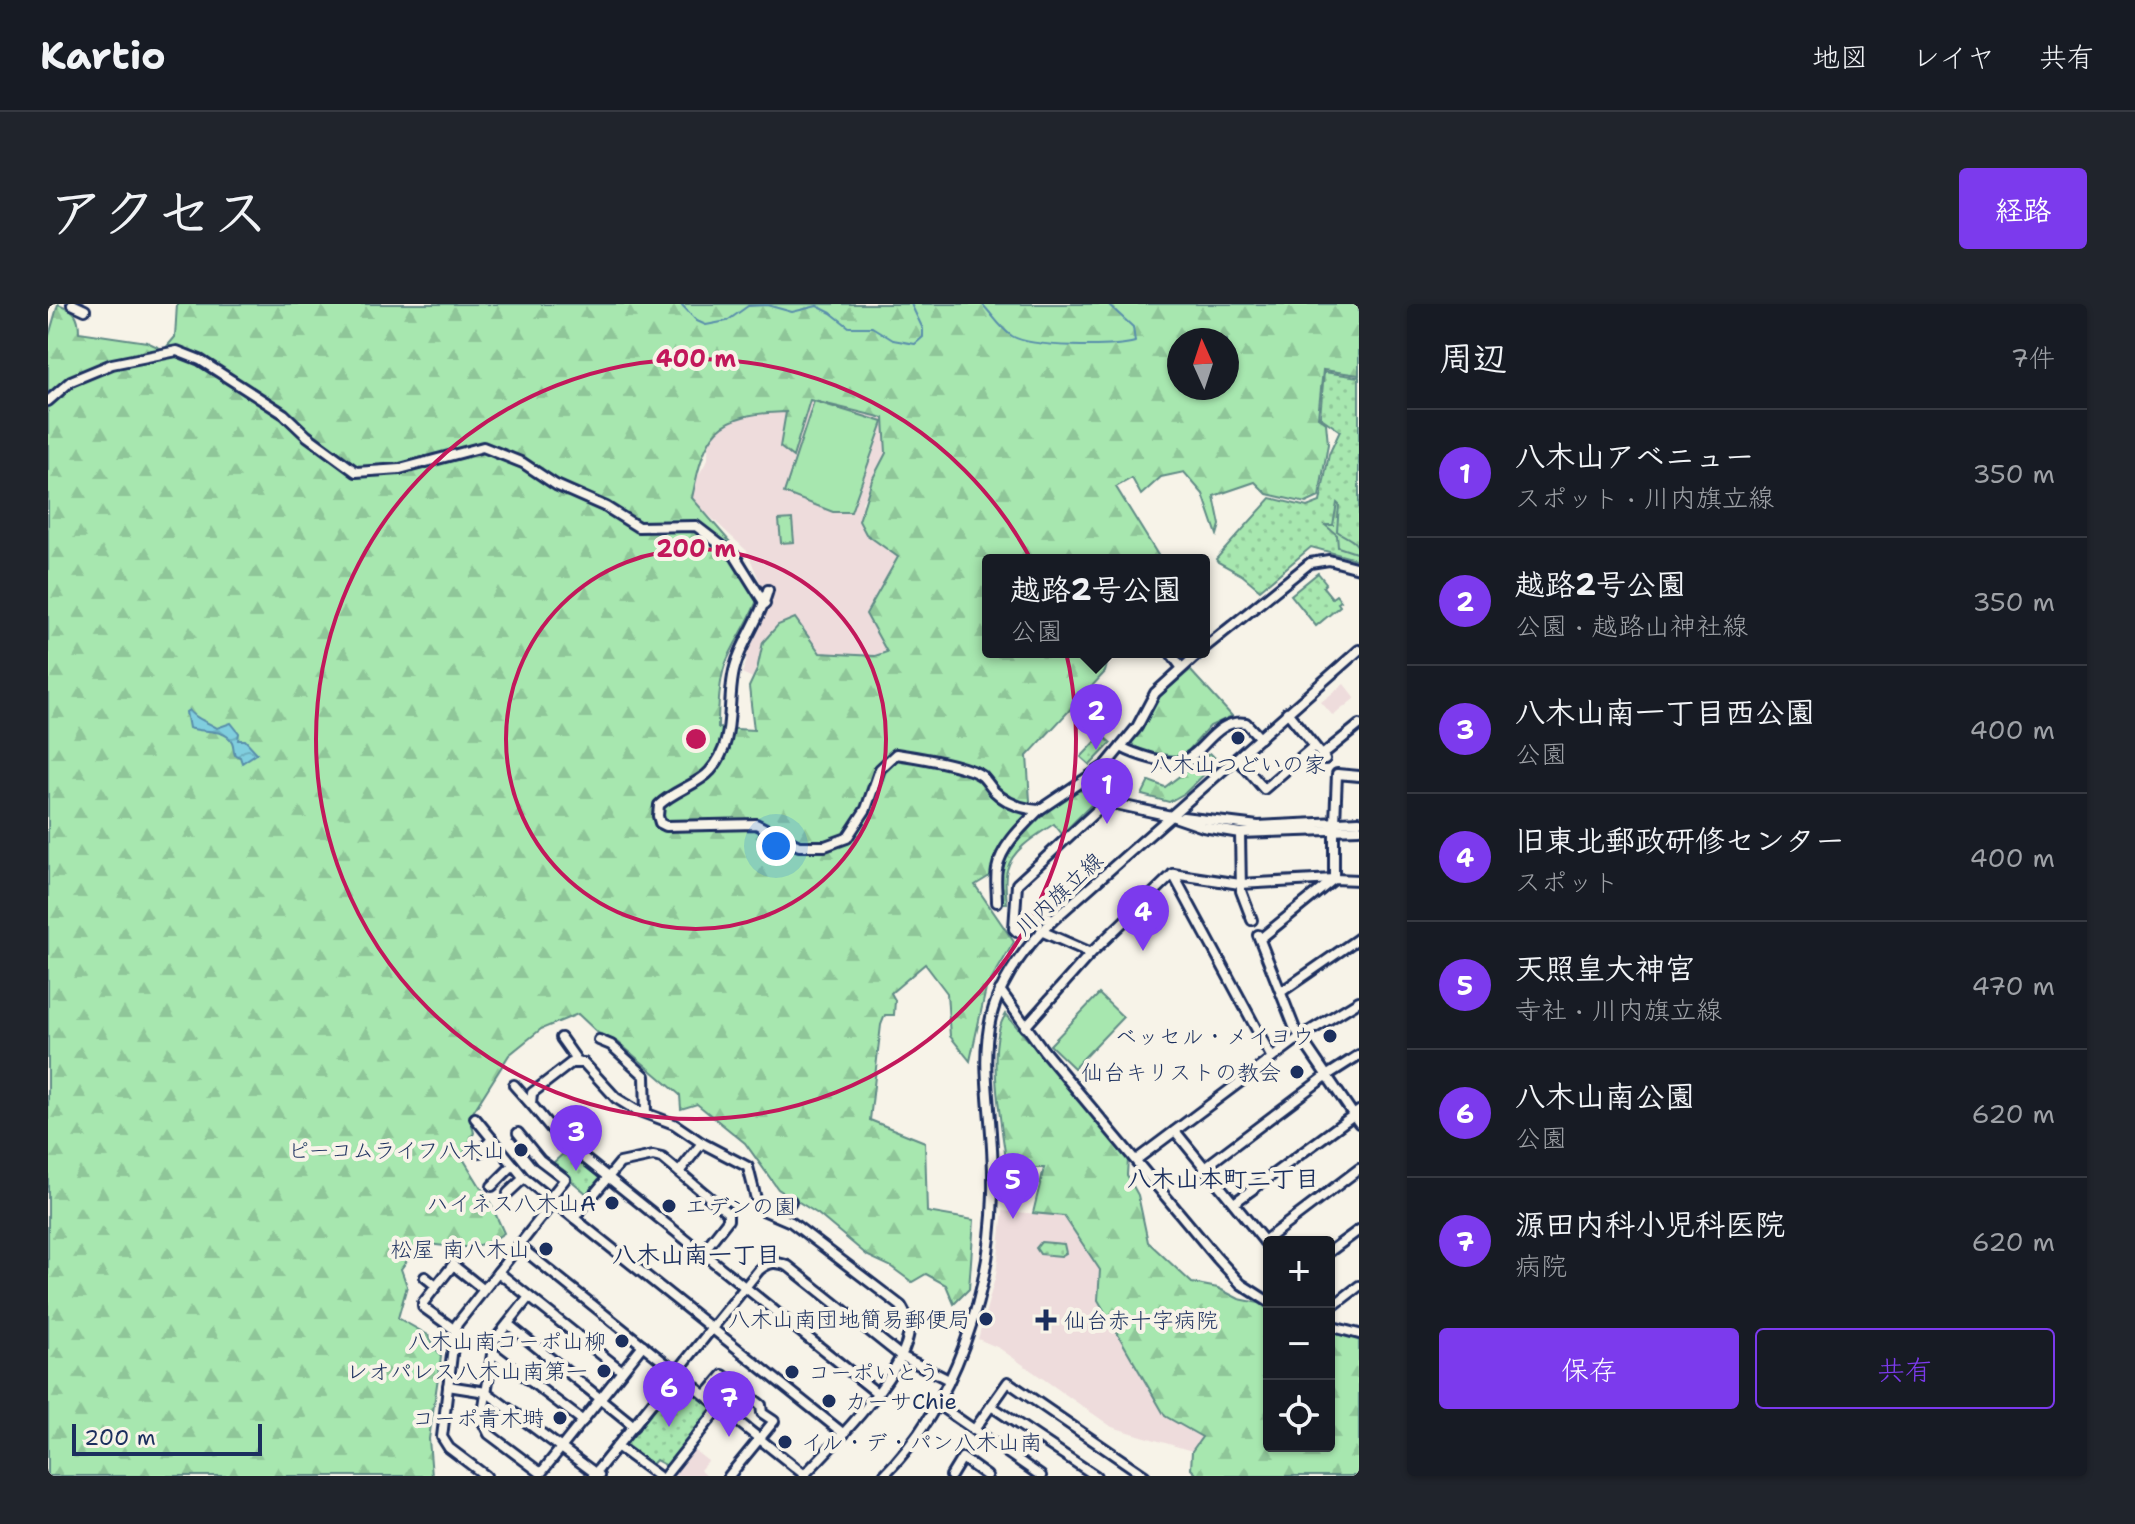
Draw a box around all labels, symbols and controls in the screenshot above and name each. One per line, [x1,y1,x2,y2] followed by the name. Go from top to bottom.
[40,30,166,81] text: Kartio
[1812,38,1868,76] text: 地図
[1912,38,1995,76] text: レイヤ
[2039,38,2095,76] text: 共有
[1959,168,2087,249] button: 経路
[48,175,269,250] text: アクセス
[1167,328,1239,400] north arrow
[1439,335,1507,381] text: 周辺
[2011,340,2055,375] text: 7件
[656,343,736,375] text: 400 m
[1515,436,1754,477] text: 八木山アベニュー
[1459,456,1471,491] text: 1
[1972,456,2055,491] text: 350 m
[1515,480,1774,515] text: スポット · 川内旗立線
[656,533,736,565] text: 200 m
[982,554,1210,658] popup
[1515,564,1686,605] text: 越路2号公園
[1011,569,1182,610] text: 越路2号公園
[1456,584,1474,619] text: 2
[1972,584,2055,619] text: 350 m
[1515,608,1748,643] text: 公園 · 越路山神社線
[1011,613,1063,648] text: 公園
[1070,684,1122,750] pin: 2
[1515,692,1815,733] text: 八木山南一丁目西公園
[1456,712,1474,747] text: 3
[1970,712,2055,747] text: 400 m
[682,725,710,753] centre of rings
[1229,729,1247,747] marker: 八木山つどいの家
[1515,736,1567,771] text: 公園
[1150,750,1326,779] place label: 八木山つどいの家
[1081,758,1133,824] pin: 1
[1515,820,1845,861] text: 旧東北郵政研修センター
[756,826,796,866] your location
[1456,840,1474,875] text: 4
[1970,840,2055,875] text: 400 m
[1009,846,1109,942] street label: 川内旗立線
[1515,864,1619,899] text: スポット
[1117,885,1169,951] pin: 4
[1515,948,1695,989] text: 天照皇大神宮
[1457,968,1473,1003] text: 5
[1972,968,2055,1003] text: 470 m
[1515,992,1722,1027] text: 寺社 · 川内旗立線
[1115,1022,1314,1051] place label: ベッセル・メイヨウ
[1321,1027,1339,1045] marker: ベッセル・メイヨウ
[1081,1058,1281,1087] place label: 仙台キリストの教会
[1288,1063,1306,1081] marker: 仙台キリストの教会
[1515,1076,1695,1117] text: 八木山南公園
[1456,1096,1474,1131] text: 6
[1972,1096,2055,1131] text: 620 m
[550,1105,602,1171] pin: 3
[1515,1120,1567,1155] text: 公園
[287,1136,505,1165] place label: ピーコムライフ八木山
[512,1141,530,1159] marker: ピーコムライフ八木山
[987,1153,1039,1219] pin: 5
[1127,1163,1319,1195] district label: 八木山本町二丁目
[426,1189,596,1218] place label: ハイネス八木山A
[685,1192,796,1221] place label: エデンの園
[603,1194,621,1212] marker: ハイネス八木山A
[660,1197,678,1215] marker: エデンの園
[1515,1204,1785,1245] text: 源田内科小児科医院
[1456,1224,1474,1259] text: 7
[1972,1224,2055,1259] text: 620 m
[390,1235,530,1264] place label: 松屋 南八木山
[1263,1236,1335,1452] map controls
[1263,1236,1335,1308] button: +
[612,1239,780,1271] district label: 八木山南一丁目
[537,1240,555,1258] marker: 松屋 南八木山
[1515,1248,1567,1283] text: 病院
[728,1305,970,1334] place label: 八木山南団地簡易郵便局
[1064,1306,1218,1335] place label: 仙台赤十字病院
[1263,1308,1335,1380] button: −
[1035,1309,1057,1331] marker: 仙台赤十字病院
[977,1310,995,1328] marker: 八木山南団地簡易郵便局
[408,1327,606,1356] place label: 八木山南コーポ山柳
[1439,1328,1739,1409] button: 保存
[1755,1328,2055,1409] button: 共有
[613,1332,631,1350] marker: 八木山南コーポ山柳
[346,1357,588,1386] place label: レオパレス八木山南第一
[808,1358,940,1387] place label: コーポいとう
[643,1361,695,1427] pin: 6
[595,1362,613,1380] marker: レオパレス八木山南第一
[783,1363,801,1381] marker: コーポいとう
[703,1371,755,1437] pin: 7
[1263,1380,1335,1452] button: locate
[845,1387,957,1416] place label: カーサChie
[820,1392,838,1410] marker: カーサChie
[412,1404,544,1433] place label: コーポ青木塒
[551,1409,569,1427] marker: コーポ青木塒
[72,1420,262,1456] scale bar
[84,1423,156,1452] text: 200 m
[801,1428,1042,1457] place label: イル・デ・パン八木山南
[776,1433,794,1451] marker: イル・デ・パン八木山南

